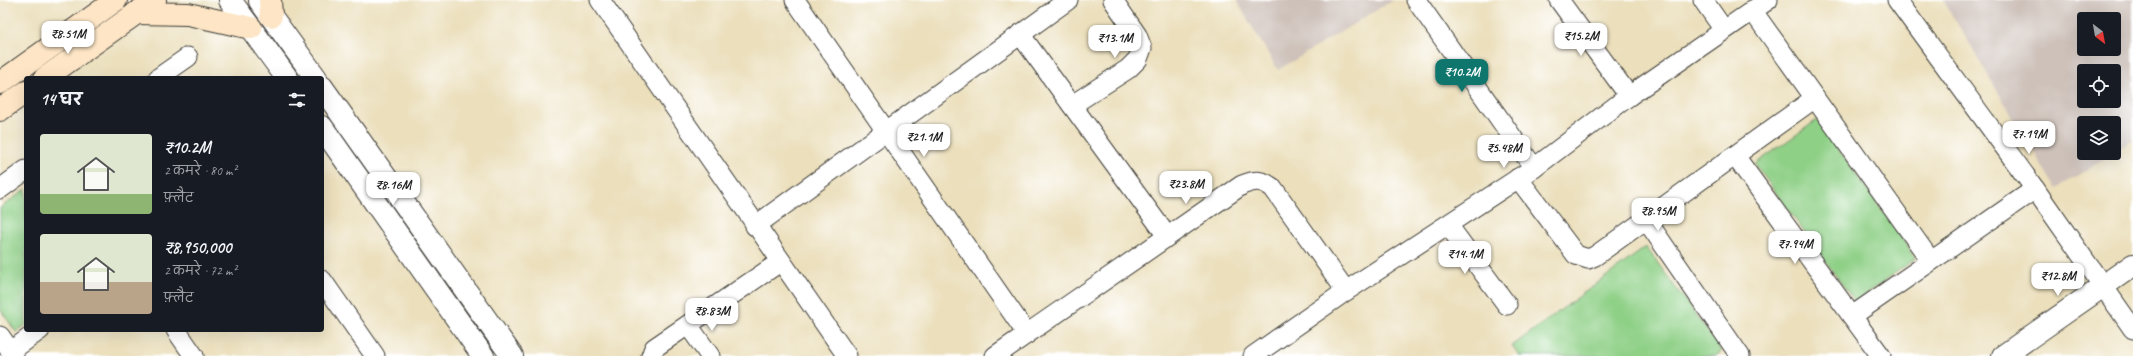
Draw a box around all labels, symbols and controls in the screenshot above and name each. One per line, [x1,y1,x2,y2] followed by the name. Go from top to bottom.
[2077,12,2121,56] north arrow
[2077,12,2121,160] map controls
[35,21,101,55] pin: ₹8.51M
[1548,23,1614,57] pin: ₹15.2M
[1082,25,1148,59] pin: ₹13.1M
[50,26,86,42] text: ₹8.51M
[1563,28,1599,44] text: ₹15.2M
[1097,30,1133,46] text: ₹13.1M
[1429,59,1495,93] pin: ₹10.2M
[1444,64,1480,80] text: ₹10.2M
[2077,64,2121,108] button: locate
[40,89,82,110] text: 14 घर
[286,89,308,111] icon: filters
[2077,116,2121,160] button: layers
[1996,121,2062,155] pin: ₹7.19M
[891,124,957,158] pin: ₹21.1M
[2011,126,2047,142] text: ₹7.19M
[906,129,942,145] text: ₹21.1M
[1471,135,1537,169] pin: ₹5.48M
[164,137,210,158] text: ₹10.2M
[1486,140,1522,156] text: ₹5.48M
[72,150,120,198] icon: home
[164,163,236,179] text: 2 कमरे · 80 m²
[1153,171,1219,205] pin: ₹23.8M
[360,172,426,206] pin: ₹8.16M
[1168,176,1204,192] text: ₹23.8M
[375,177,411,193] text: ₹8.16M
[164,190,194,206] text: फ़्लैट
[1625,198,1691,232] pin: ₹8.95M
[1640,203,1676,219] text: ₹8.95M
[1762,231,1828,265] pin: ₹7.94M
[1777,236,1813,252] text: ₹7.94M
[164,237,231,258] text: ₹8,950,000
[1432,241,1498,275] pin: ₹14.1M
[1447,246,1483,262] text: ₹14.1M
[72,250,120,298] icon: home
[164,263,236,279] text: 2 कमरे · 72 m²
[2025,263,2091,297] pin: ₹12.8M
[2040,268,2076,284] text: ₹12.8M
[164,290,194,306] text: फ़्लैट
[679,298,745,332] pin: ₹8.83M
[694,303,730,319] text: ₹8.83M

